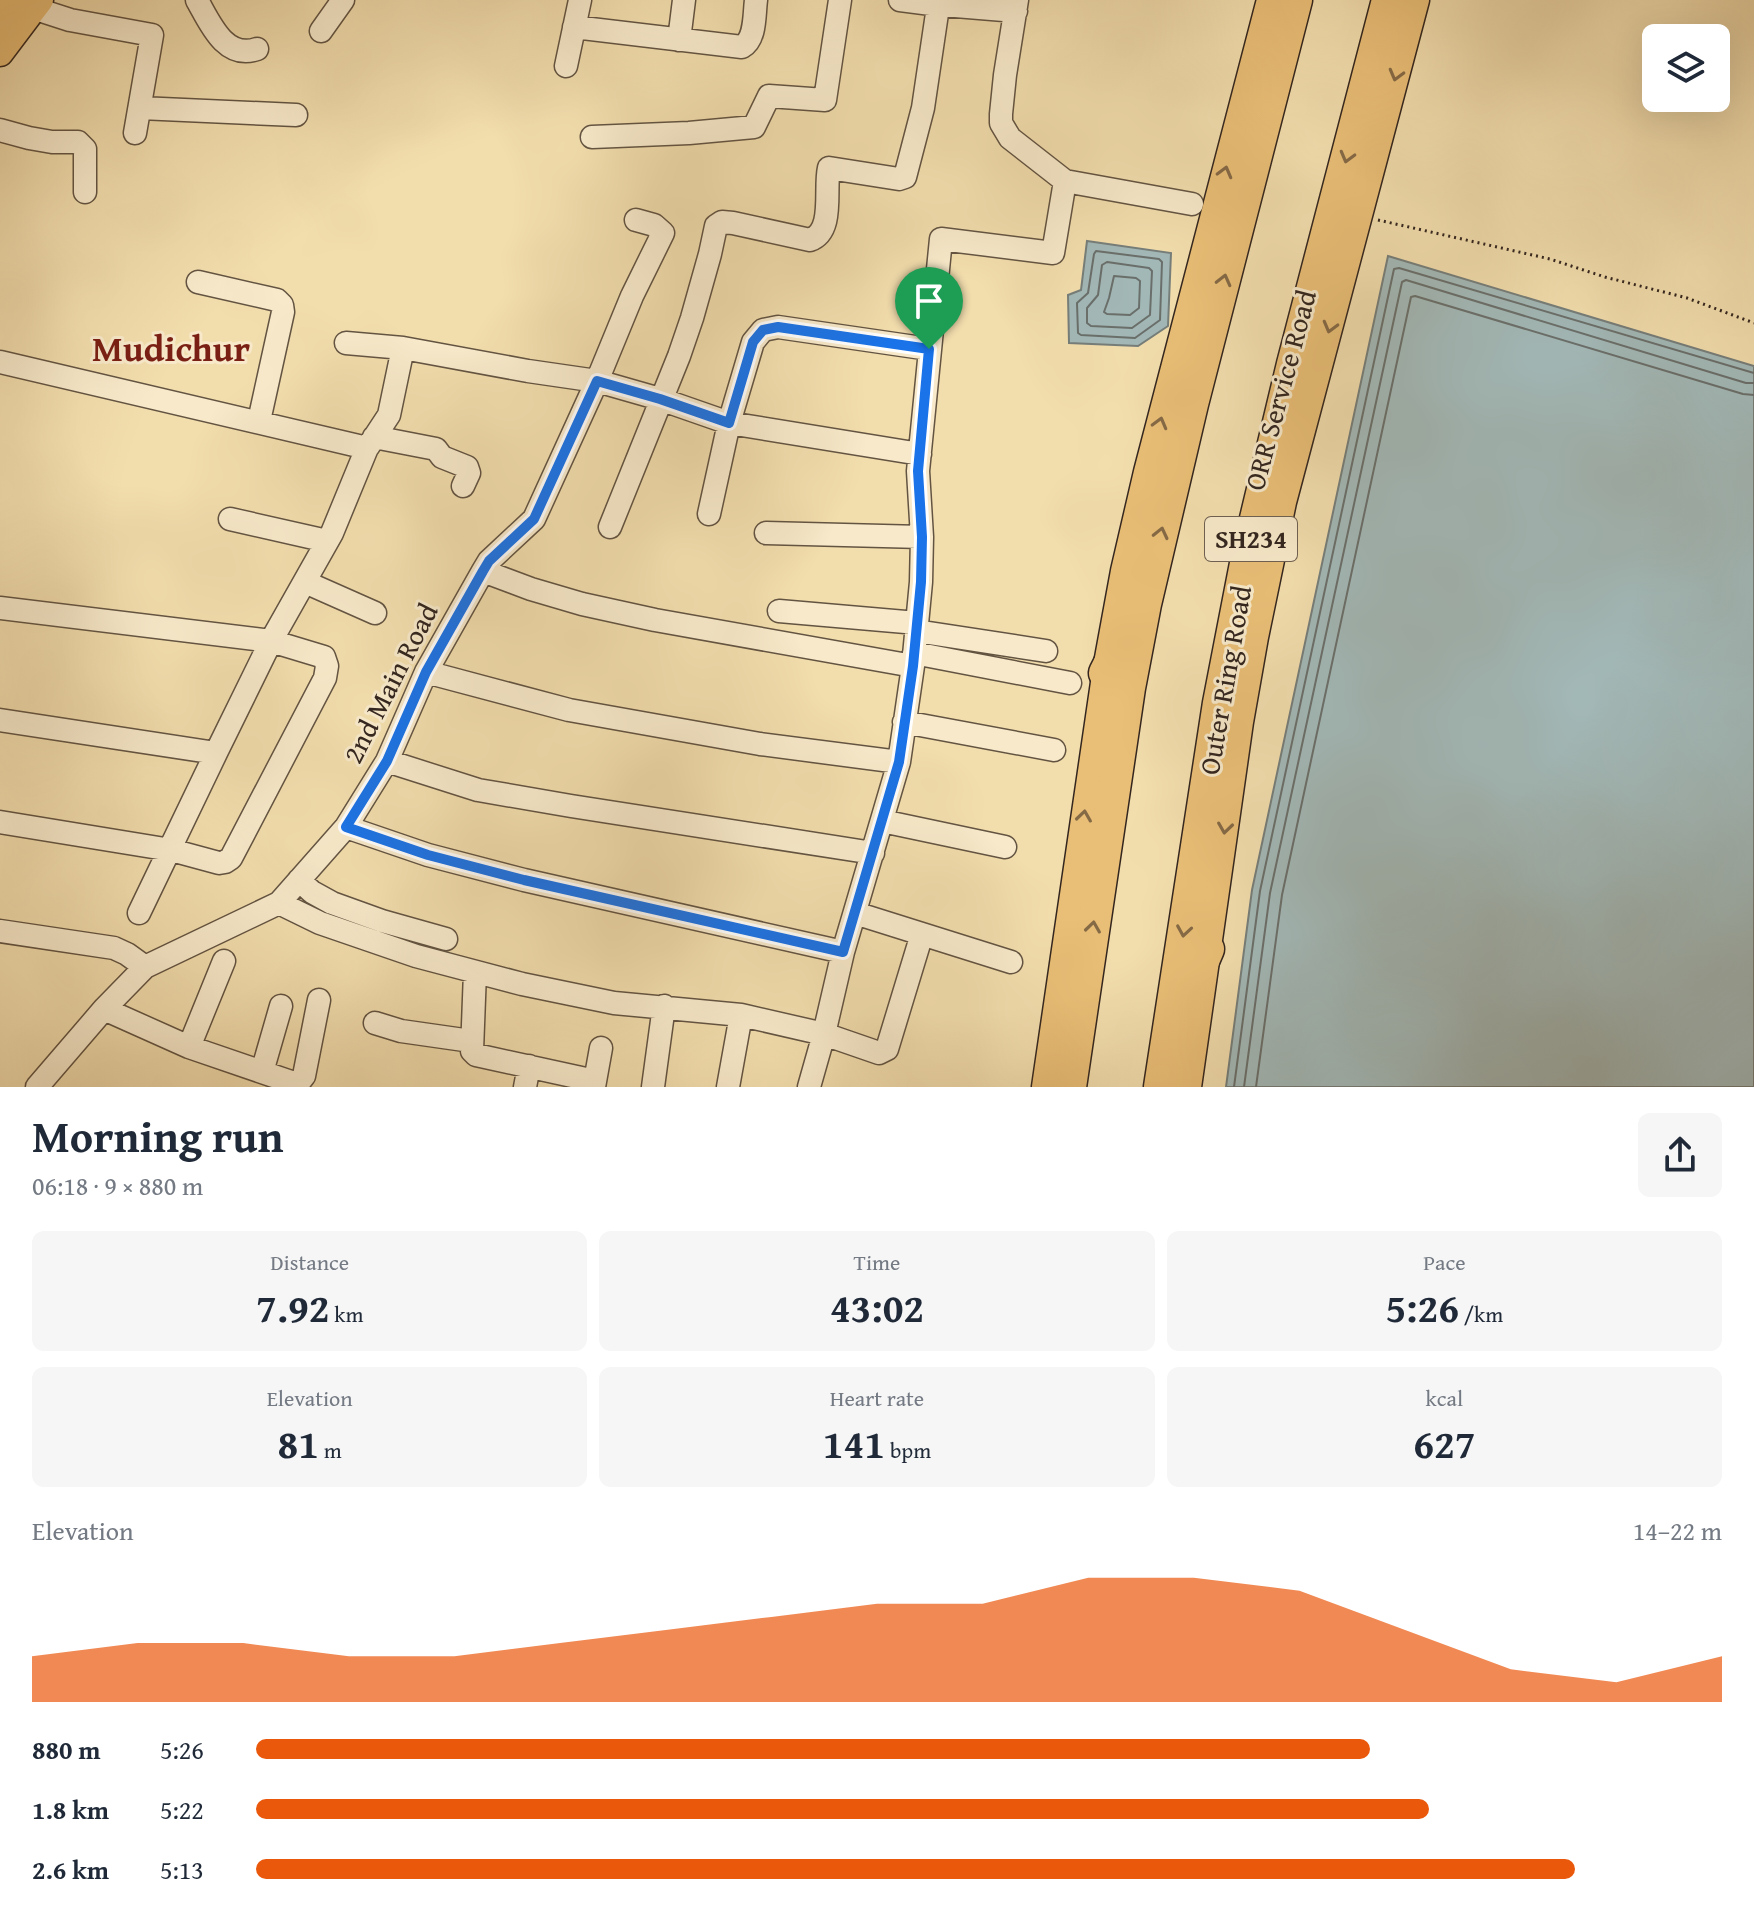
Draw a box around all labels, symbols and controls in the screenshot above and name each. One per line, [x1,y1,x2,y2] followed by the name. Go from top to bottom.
[1642,24,1730,112] map controls
[1642,24,1730,112] button: layers
[1389,68,1405,82] one-way arrow
[1339,149,1356,163] one-way arrow
[1216,165,1233,179] one-way arrow
[895,267,963,349] pin
[1215,274,1232,288] one-way arrow
[907,279,951,323] icon: arrive
[1233,285,1326,495] street label: ORR Service Road
[1322,319,1339,333] one-way arrow
[92,321,250,374] district label: Mudichur
[1151,417,1168,431] one-way arrow
[1205,517,1297,561] road number: SH234
[1152,526,1169,540] one-way arrow
[1188,582,1261,778] street label: Outer Ring Road
[332,596,448,770] street label: 2nd Main Road
[1075,809,1092,823] one-way arrow
[1217,821,1234,834] one-way arrow
[1084,920,1101,933] one-way arrow
[1176,924,1193,938] one-way arrow
[32,1104,283,1168] text: Morning run
[1638,1113,1722,1197] button: share
[32,1166,203,1205] text: 06:18 · 9 × 880 m
[270,1246,349,1278] text: Distance
[854,1246,900,1278] text: Time
[1423,1246,1465,1278] text: Pace
[256,1278,329,1337] text: 7.92
[830,1278,924,1337] text: 43:02
[1385,1278,1459,1337] text: 5:26
[329,1298,363,1330] text: km
[1459,1298,1503,1330] text: /km
[267,1382,353,1414] text: Elevation
[830,1382,924,1414] text: Heart rate
[1426,1382,1463,1414] text: kcal
[278,1414,319,1473] text: 81
[823,1414,885,1473] text: 141
[1413,1414,1475,1473] text: 627
[319,1434,342,1466] text: m
[885,1434,931,1466] text: bpm
[32,1511,134,1550] text: Elevation
[1633,1511,1722,1550] text: 14–22 m
[32,1730,100,1769] text: 880 m
[160,1730,204,1769] text: 5:26
[32,1790,109,1829] text: 1.8 km
[160,1790,204,1829] text: 5:22
[32,1850,109,1889] text: 2.6 km
[160,1850,204,1889] text: 5:13

